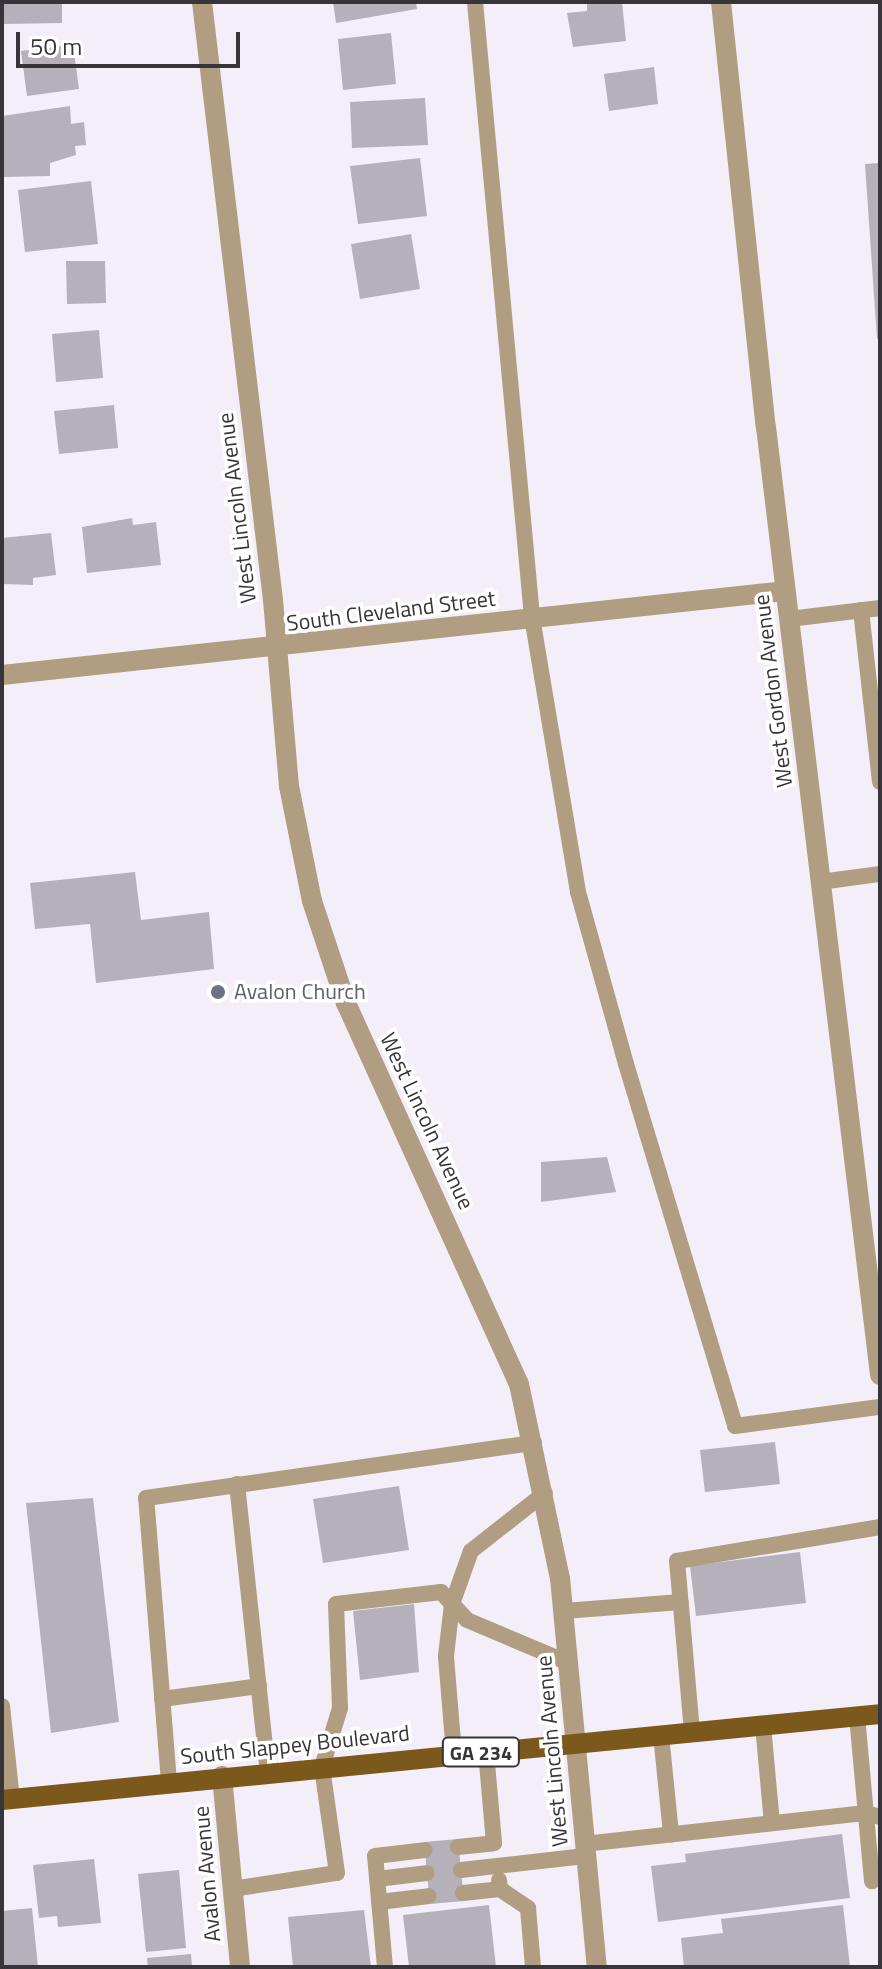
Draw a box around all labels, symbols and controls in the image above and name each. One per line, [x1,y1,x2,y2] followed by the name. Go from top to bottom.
[20,16,244,66] scale bar
[30,28,82,64] text: 50 m
[212,411,262,605] street label: West Lincoln Avenue
[285,585,497,637] street label: South Cleveland Street
[748,593,798,789] street label: West Gordon Avenue
[234,979,366,1005] place label: Avalon Church
[209,983,227,1001] marker: Avalon Church
[375,1029,479,1213] street label: West Lincoln Avenue
[530,1654,574,1848] street label: West Lincoln Avenue
[179,1720,411,1770] street label: South Slappey Boulevard
[441,1736,521,1768] road number: GA 234
[188,1805,226,1943] street label: Avalon Avenue

